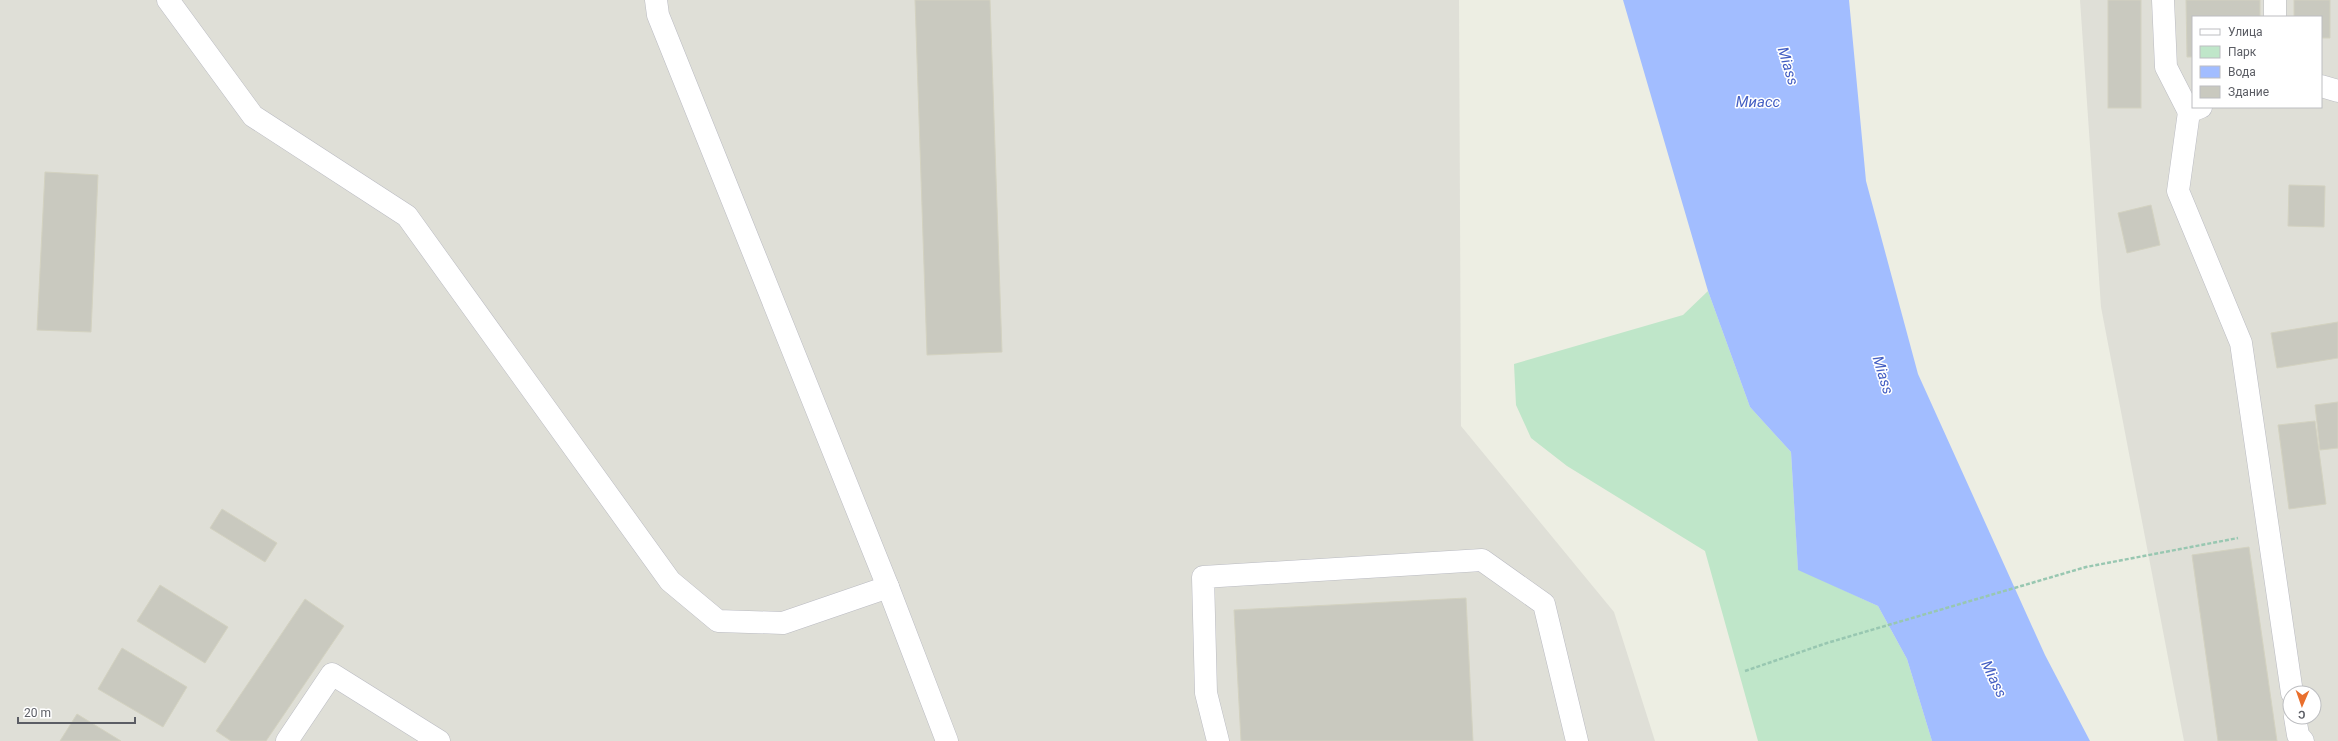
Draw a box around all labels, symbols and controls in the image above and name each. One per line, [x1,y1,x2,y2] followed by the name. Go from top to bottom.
[2192,16,2322,108] legend
[2228,25,2263,39] text: Улица
[1774,45,1802,87] water label: Miass
[2228,45,2257,59] text: Парк
[2228,65,2256,79] text: Вода
[2228,85,2269,99] text: Здание
[1736,93,1781,111] water label: Миасс
[1869,354,1897,396] water label: Miass
[1977,657,2011,701] water label: Miass
[2282,685,2322,725] north arrow
[18,699,135,725] scale bar
[24,706,51,720] text: 20 m
[2298,708,2305,721] text: С

